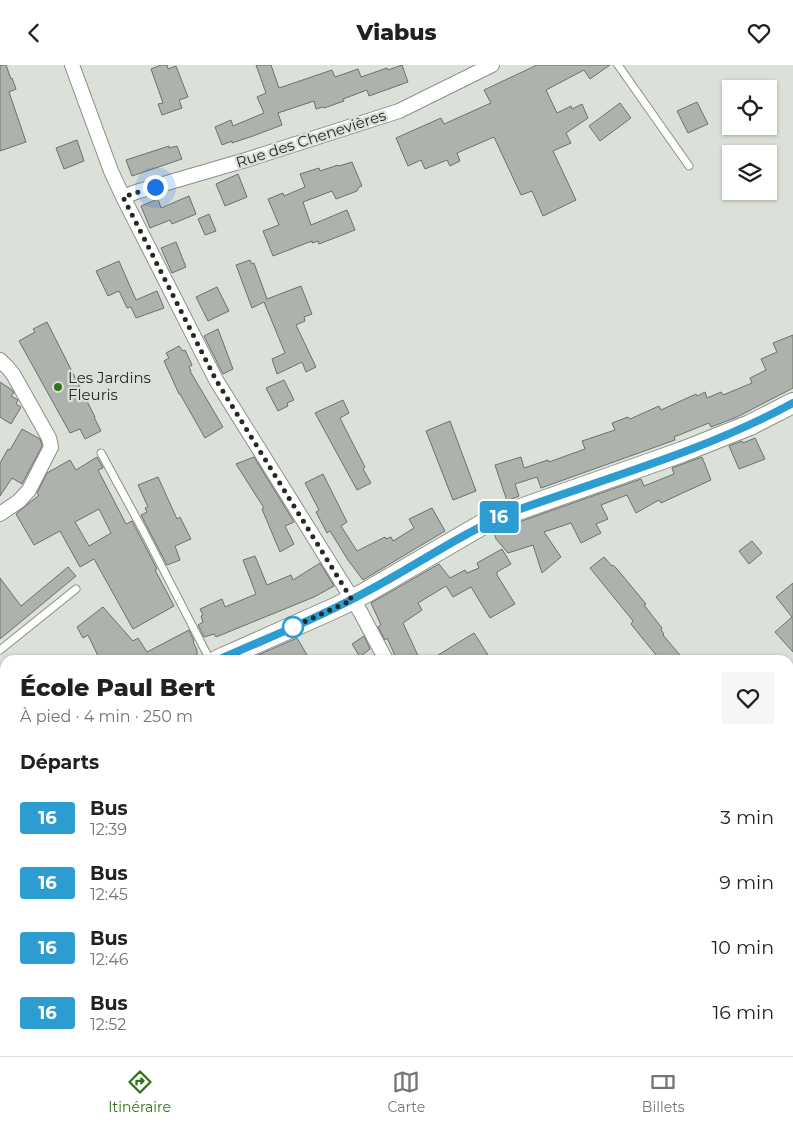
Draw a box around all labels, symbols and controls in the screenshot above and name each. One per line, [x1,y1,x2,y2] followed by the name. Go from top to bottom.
[20,19,48,47] icon: back
[356,19,437,46] text: Viabus
[745,19,773,47] icon: heart
[722,80,777,200] map controls
[722,80,777,135] button: locate
[233,105,388,172] street label: Rue des Chenevières
[722,145,777,200] button: layers
[143,175,168,200] your location
[68,368,151,404] place label: Les Jardins Fleuris
[52,381,64,393] marker: Les Jardins Fleuris
[476,501,522,533] line badge: 16
[490,506,508,528] text: 16
[282,616,304,638] unlabelled marker
[722,672,774,724] button: heart
[20,673,215,702] text: École Paul Bert
[20,707,193,726] text: À pied · 4 min · 250 m
[20,751,99,774] text: Départs
[90,797,128,820] text: Bus
[720,806,774,829] text: 3 min
[38,807,57,829] text: 16
[90,820,127,839] text: 12:39
[90,862,128,885] text: Bus
[719,871,774,894] text: 9 min
[38,872,57,894] text: 16
[90,885,128,904] text: 12:45
[90,927,128,950] text: Bus
[711,936,774,959] text: 10 min
[38,937,57,959] text: 16
[90,950,129,969] text: 12:46
[90,992,128,1015] text: Bus
[712,1001,774,1024] text: 16 min
[38,1002,57,1024] text: 16
[90,1015,126,1034] text: 12:52
[108,1068,171,1116] tab: Itinéraire
[387,1068,425,1116] tab: Carte
[642,1068,685,1116] tab: Billets

